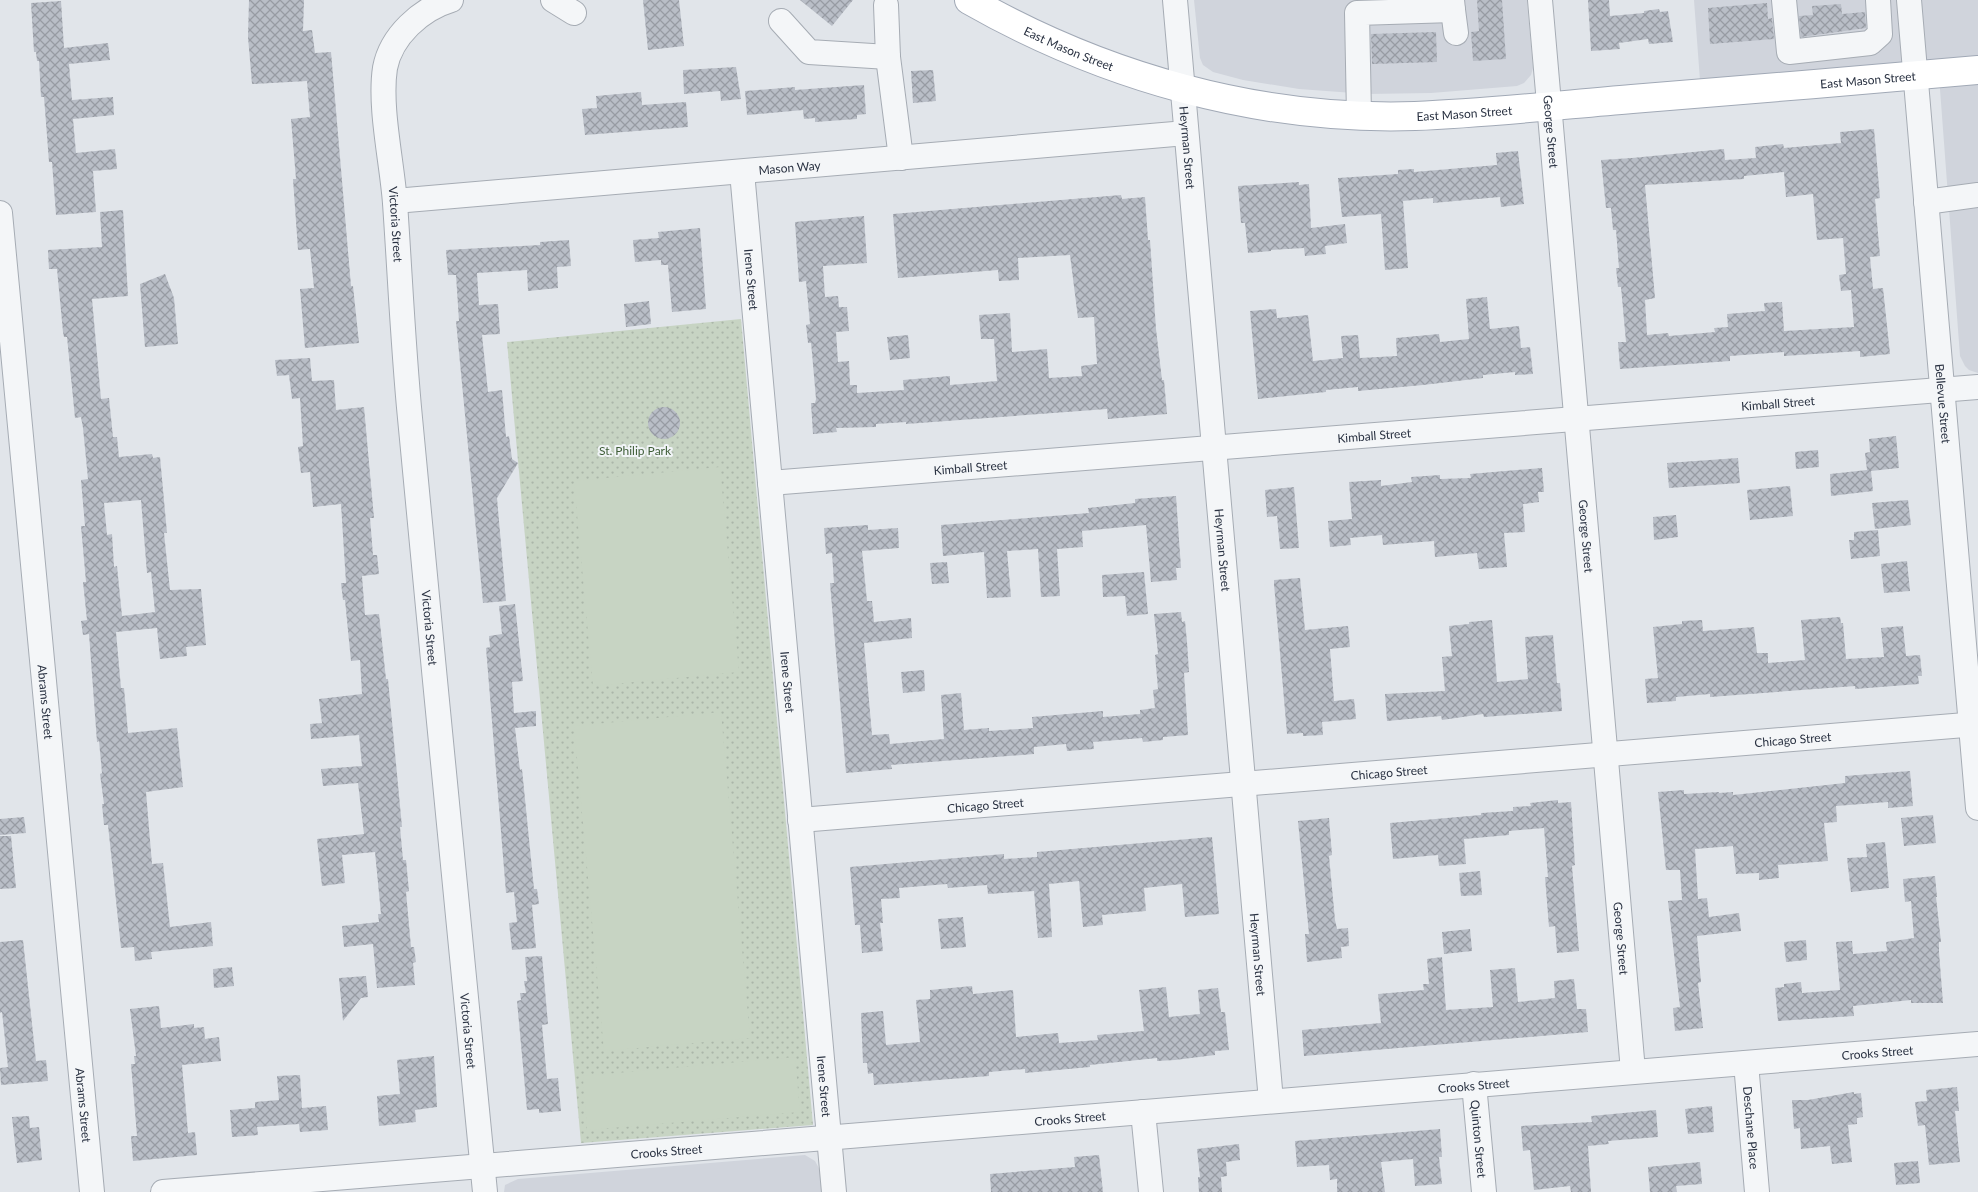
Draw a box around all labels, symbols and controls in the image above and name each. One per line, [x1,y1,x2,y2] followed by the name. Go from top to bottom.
[1022,23,1116,74] street label: East Mason Street
[1820,68,1917,91] street label: East Mason Street
[1541,94,1562,169] street label: George Street
[1416,102,1513,123] street label: East Mason Street
[1177,105,1199,190] street label: Heyrman Street
[758,157,822,177] street label: Mason Way
[386,186,406,263] street label: Victoria Street
[741,248,762,312] street label: Irene Street
[1933,363,1954,445] street label: Bellevue Street
[1740,392,1816,413] street label: Kimball Street
[1337,425,1412,445] street label: Kimball Street
[599,443,672,458] park label: St. Philip Park
[933,457,1008,477] street label: Kimball Street
[1576,499,1597,574] street label: George Street
[1212,508,1234,593] street label: Heyrman Street
[419,589,441,667] street label: Victoria Street
[778,651,798,714] street label: Irene Street
[35,664,57,741] street label: Abrams Street
[1754,728,1832,750] street label: Chicago Street
[1350,761,1429,783] street label: Chicago Street
[946,794,1025,815] street label: Chicago Street
[1611,901,1632,976] street label: George Street
[1247,912,1269,997] street label: Heyrman Street
[457,992,480,1070] street label: Victoria Street
[1841,1042,1914,1063] street label: Crooks Street
[814,1055,835,1118] street label: Irene Street
[73,1067,95,1144] street label: Abrams Street
[1437,1075,1511,1096] street label: Crooks Street
[1741,1086,1763,1170] street label: Deschane Place
[1468,1099,1490,1179] street label: Quinton Street
[1034,1108,1107,1128] street label: Crooks Street
[630,1141,703,1161] street label: Crooks Street

